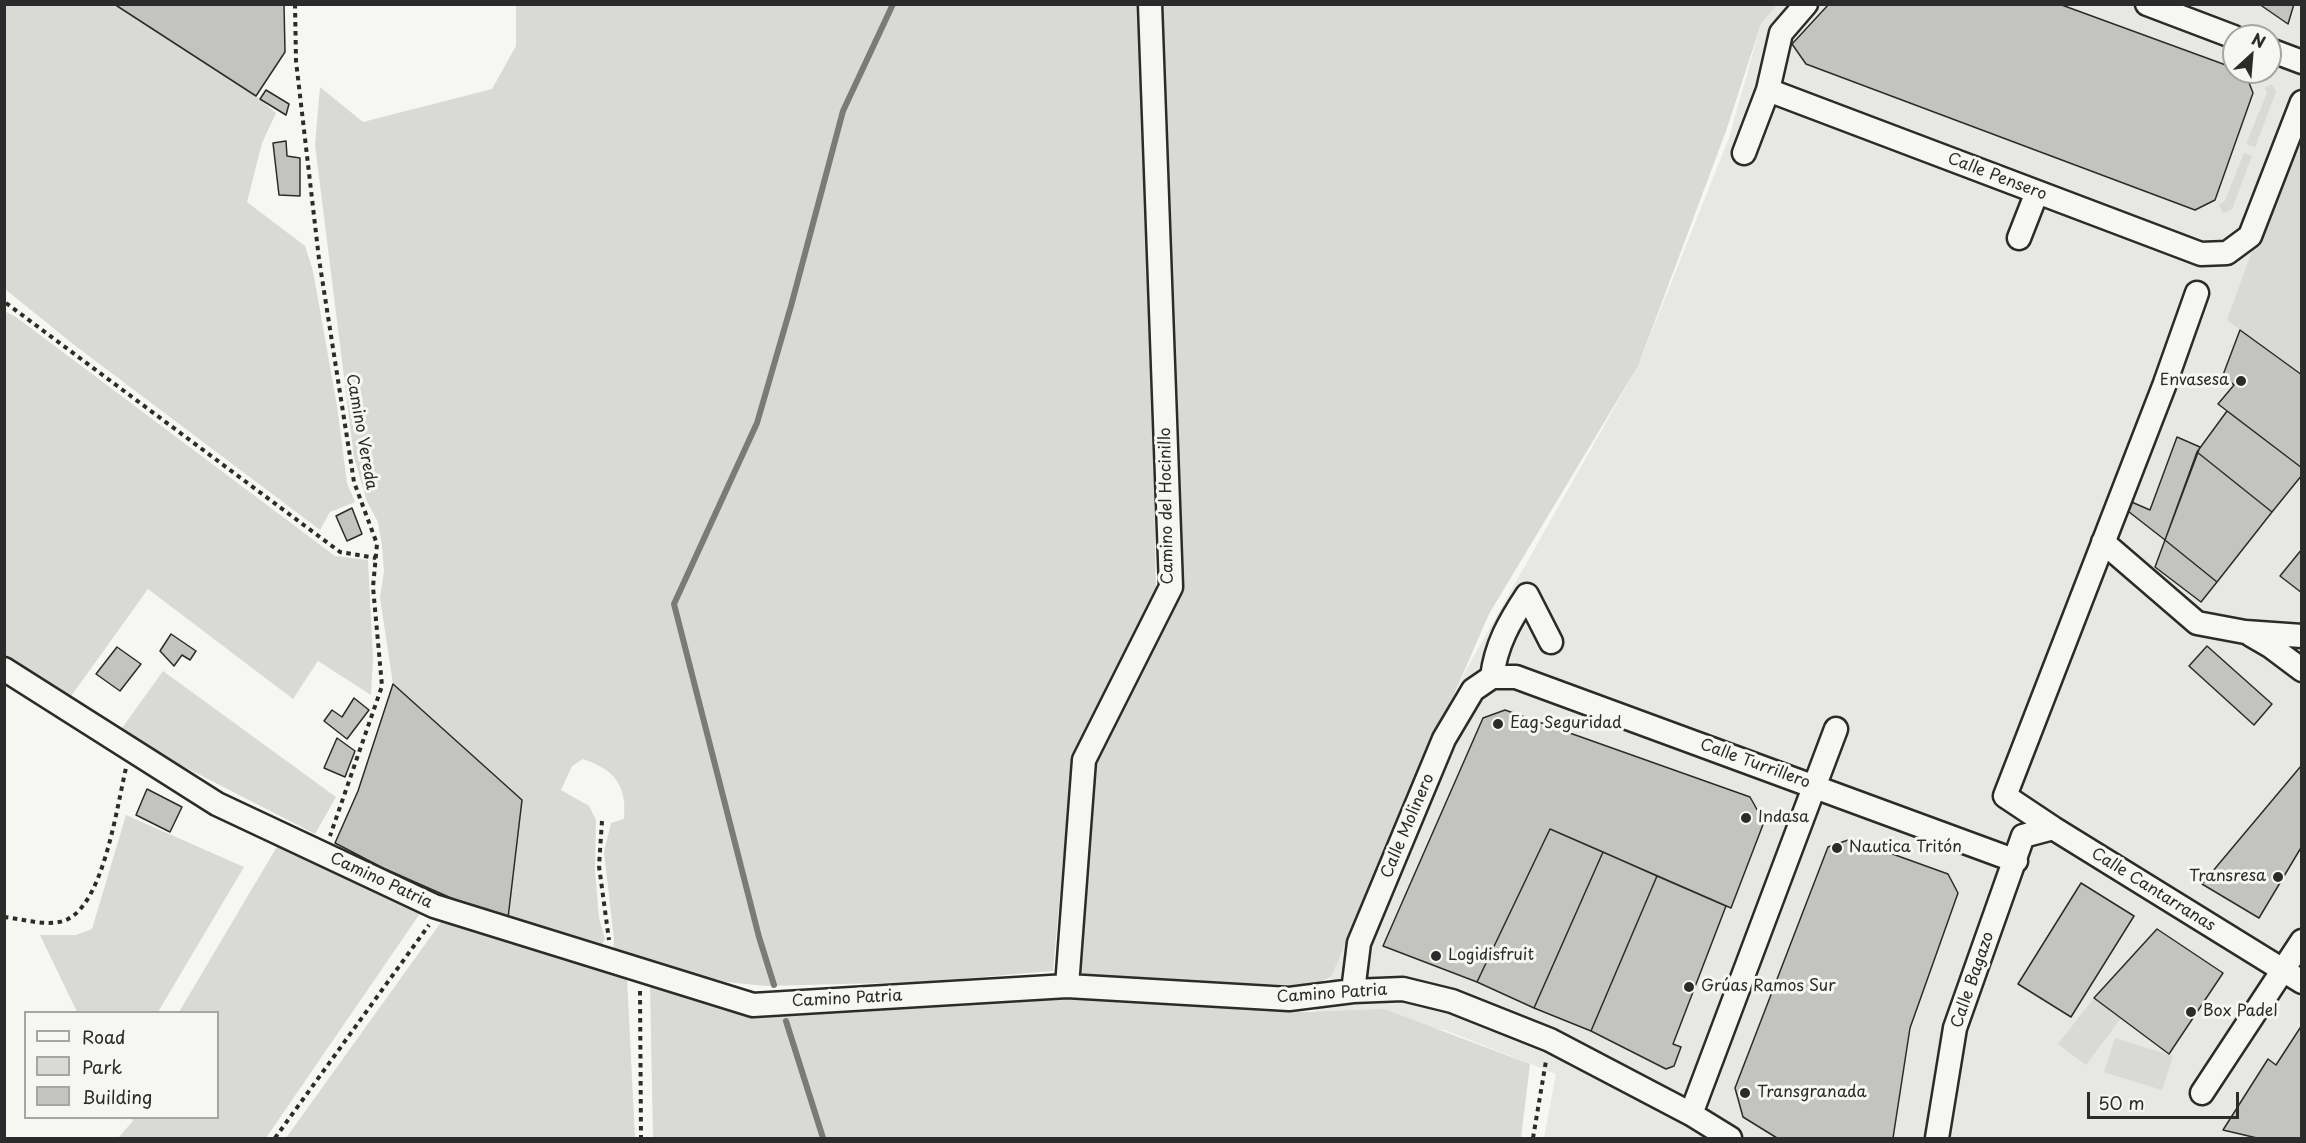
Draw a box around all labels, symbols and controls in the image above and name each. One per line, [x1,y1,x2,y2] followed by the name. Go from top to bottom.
[2222,24,2282,84] north arrow
[2248,26,2270,53] text: N
[1945,149,2049,205] street label: Calle Pensero
[2160,371,2229,391] place label: Envasesa
[341,373,381,491] street label: Camino Vereda
[2234,374,2248,388] marker: Envasesa
[1156,427,1178,585] street label: Camino del Hocinillo
[1510,714,1622,734] place label: Eag Seguridad
[1491,717,1505,731] marker: Eag Seguridad
[1697,735,1813,793] street label: Calle Turrillero
[1377,771,1439,881] street label: Calle Molinero
[1758,808,1809,828] place label: Indasa
[1739,811,1753,825] marker: Indasa
[1849,838,1962,858] place label: Nautica Tritón
[1830,841,1844,855] marker: Nautica Tritón
[2088,844,2218,936] street label: Calle Cantarranas
[327,849,435,913] street label: Camino Patria
[2189,867,2266,887] place label: Transresa
[2271,870,2285,884] marker: Transresa
[1948,929,1998,1031] street label: Calle Bagazo
[1448,946,1534,966] place label: Logidisfruit
[1429,949,1443,963] marker: Logidisfruit
[1701,977,1836,997] place label: Grúas Ramos Sur
[1682,980,1696,994] marker: Grúas Ramos Sur
[1276,981,1388,1007] street label: Camino Patria
[791,987,903,1011] street label: Camino Patria
[2203,1002,2278,1022] place label: Box Padel
[2184,1005,2198,1019] marker: Box Padel
[24,1011,219,1119] legend
[82,1023,126,1050] text: Road
[82,1053,122,1080] text: Park
[2090,1080,2242,1118] scale bar
[82,1083,152,1110] text: Building
[1757,1083,1867,1103] place label: Transgranada
[1738,1086,1752,1100] marker: Transgranada
[2098,1089,2145,1116] text: 50 m

